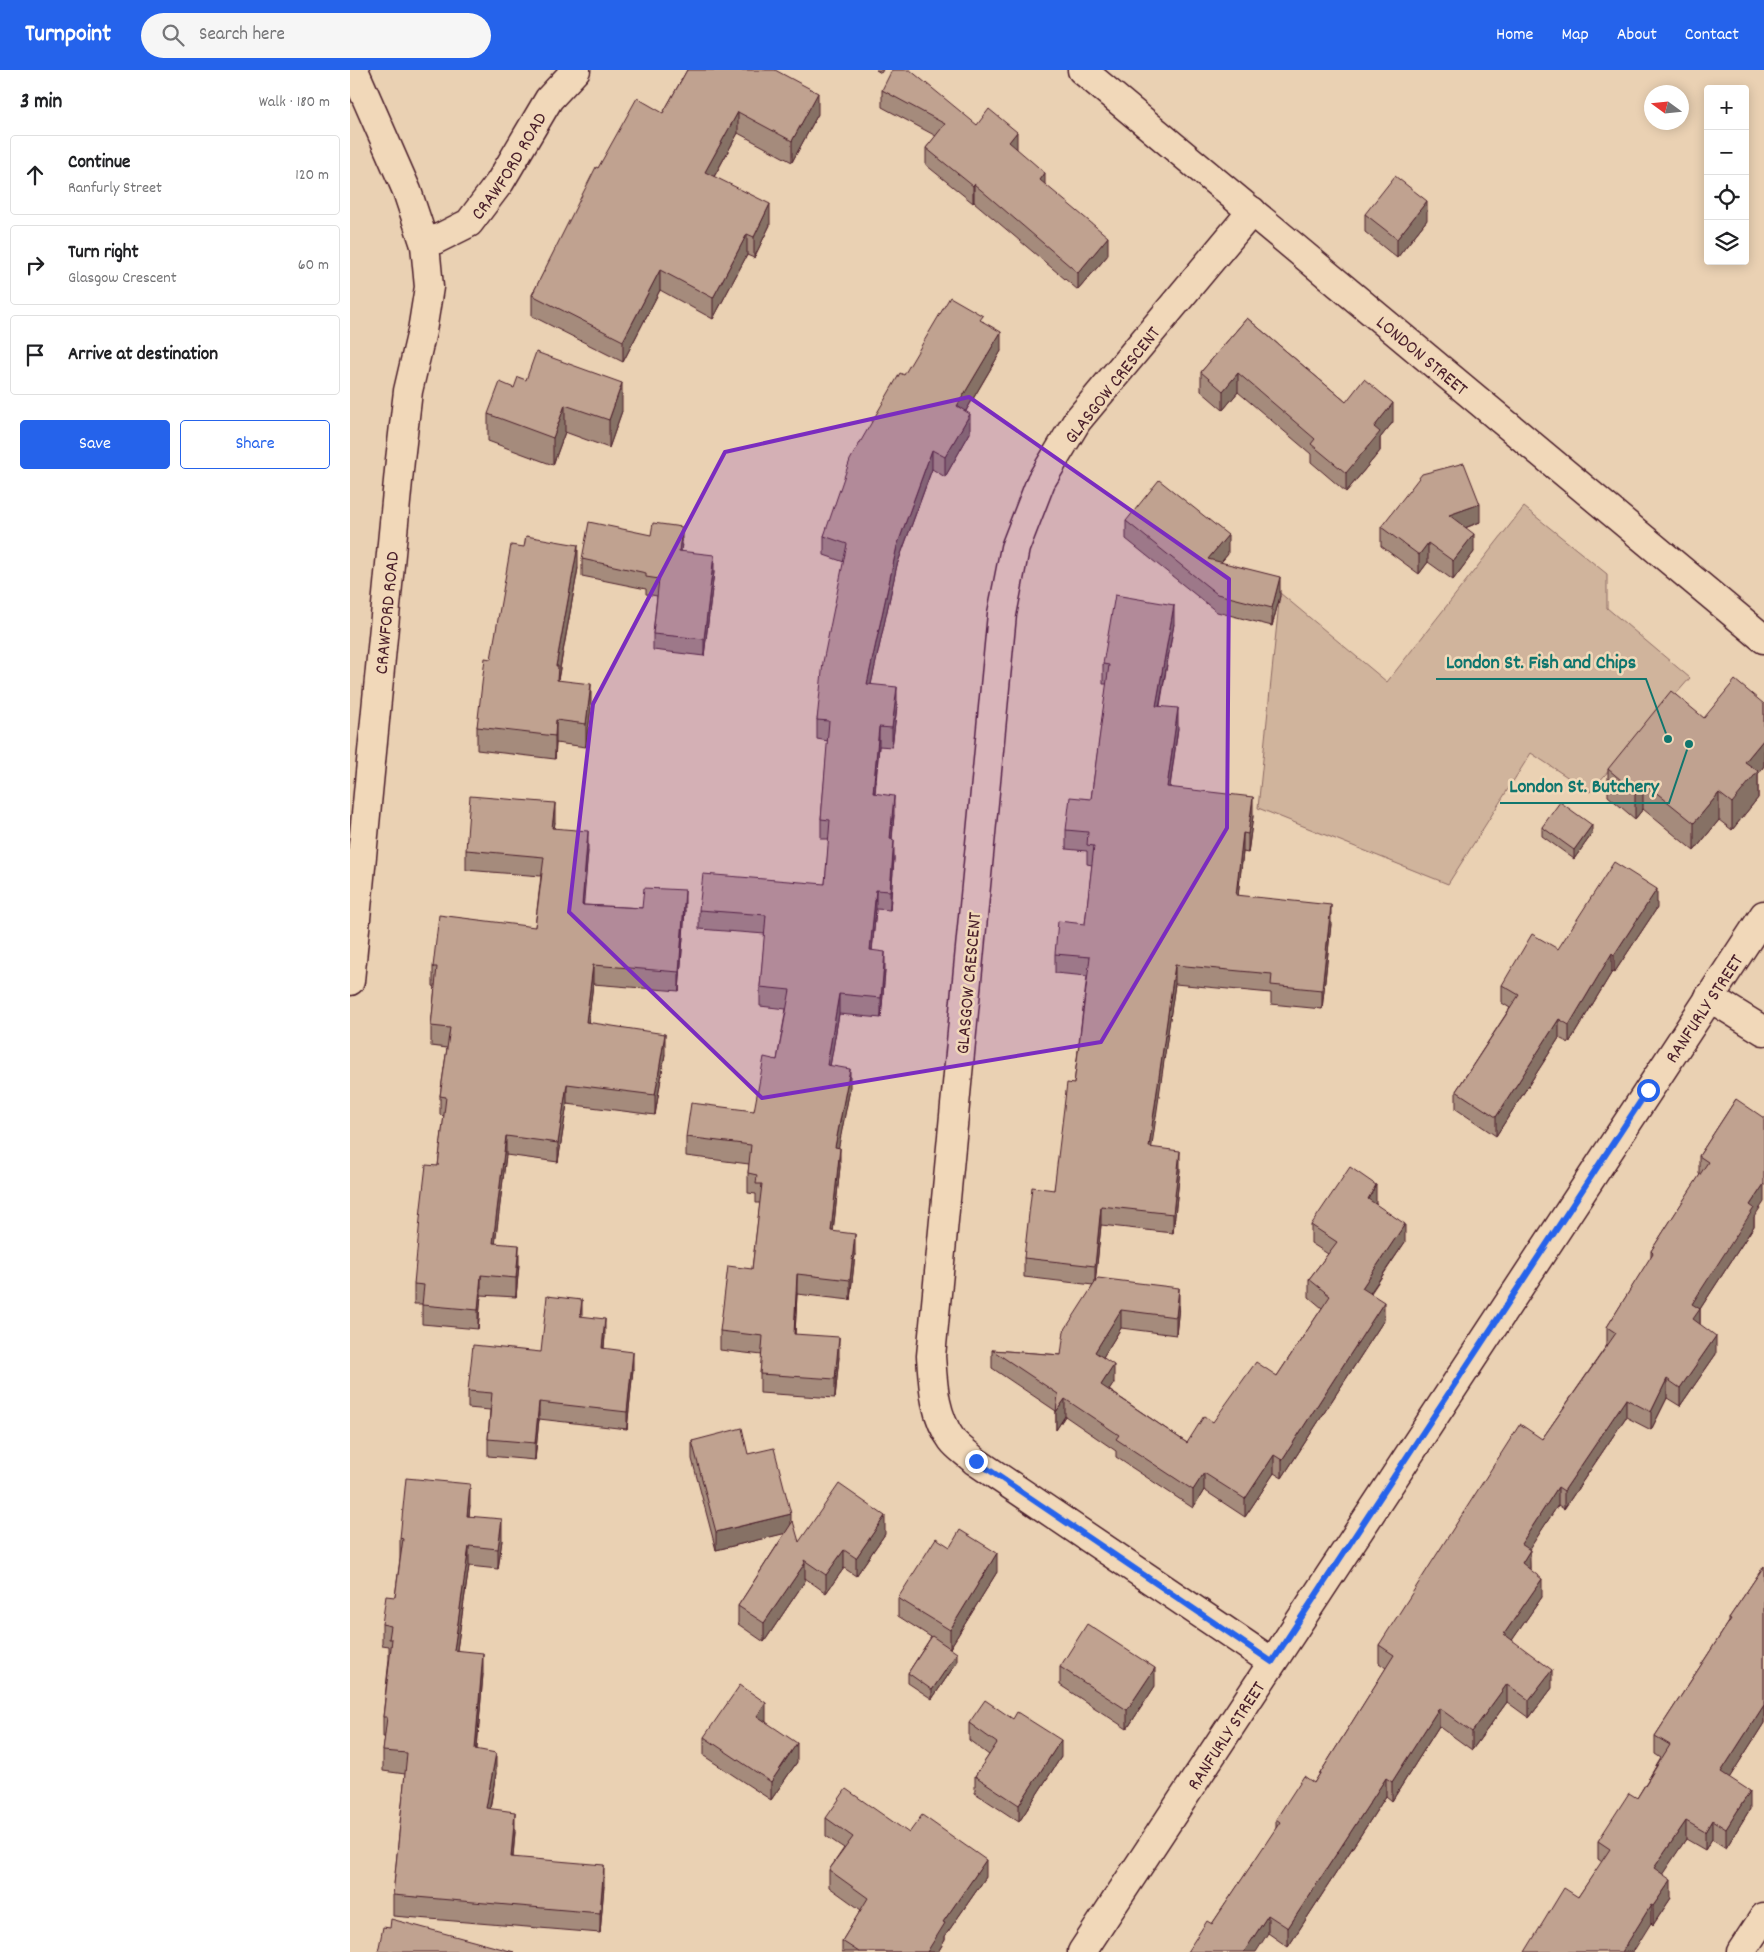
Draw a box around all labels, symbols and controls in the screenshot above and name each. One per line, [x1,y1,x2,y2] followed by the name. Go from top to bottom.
[141,13,491,58] search box
[25,18,111,52] text: Turnpoint
[159,21,187,49] icon: search
[199,22,285,49] text: Search here
[1496,23,1533,48] text: Home
[1561,23,1589,48] text: Map
[1617,23,1657,48] text: About
[1685,23,1739,48] text: Contact
[1644,85,1689,130] north arrow
[1704,85,1749,265] map controls
[1704,85,1749,130] button: +
[20,88,62,118] text: 3 min
[259,91,330,114] text: Walk · 180 m
[466,108,555,227] street label: CRAWFORD ROAD
[1704,130,1749,175] button: −
[68,150,130,177] text: Continue
[21,161,49,189] icon: ahead
[295,164,329,187] text: 120 m
[1704,175,1749,220] button: locate
[68,177,162,200] text: Ranfurly Street
[1704,220,1749,265] button: layers
[68,240,139,267] text: Turn right
[21,251,49,279] icon: right
[298,254,329,277] text: 60 m
[68,267,177,290] text: Glasgow Crescent
[1369,311,1473,404] street label: LONDON STREET
[1059,321,1169,451] street label: GLASGOW CRESCENT
[21,341,49,369] icon: arrive
[68,342,218,369] text: Arrive at destination
[20,420,170,469] button: Save
[180,420,330,469] button: Share
[370,550,408,676] street label: CRAWFORD ROAD
[1436,644,1646,679] callout: London St. Fish and Chips
[1446,650,1636,678] text: London St. Fish and Chips
[1500,768,1669,803] callout: London St. Butchery
[1509,774,1660,802] text: London St. Butchery
[951,911,990,1055] street label: GLASGOW CRESCENT
[1660,950,1752,1070] street label: RANFURLY STREET
[1637,1079,1660,1102] route start
[965,1450,988,1473] route end
[1182,1677,1274,1796] street label: RANFURLY STREET

